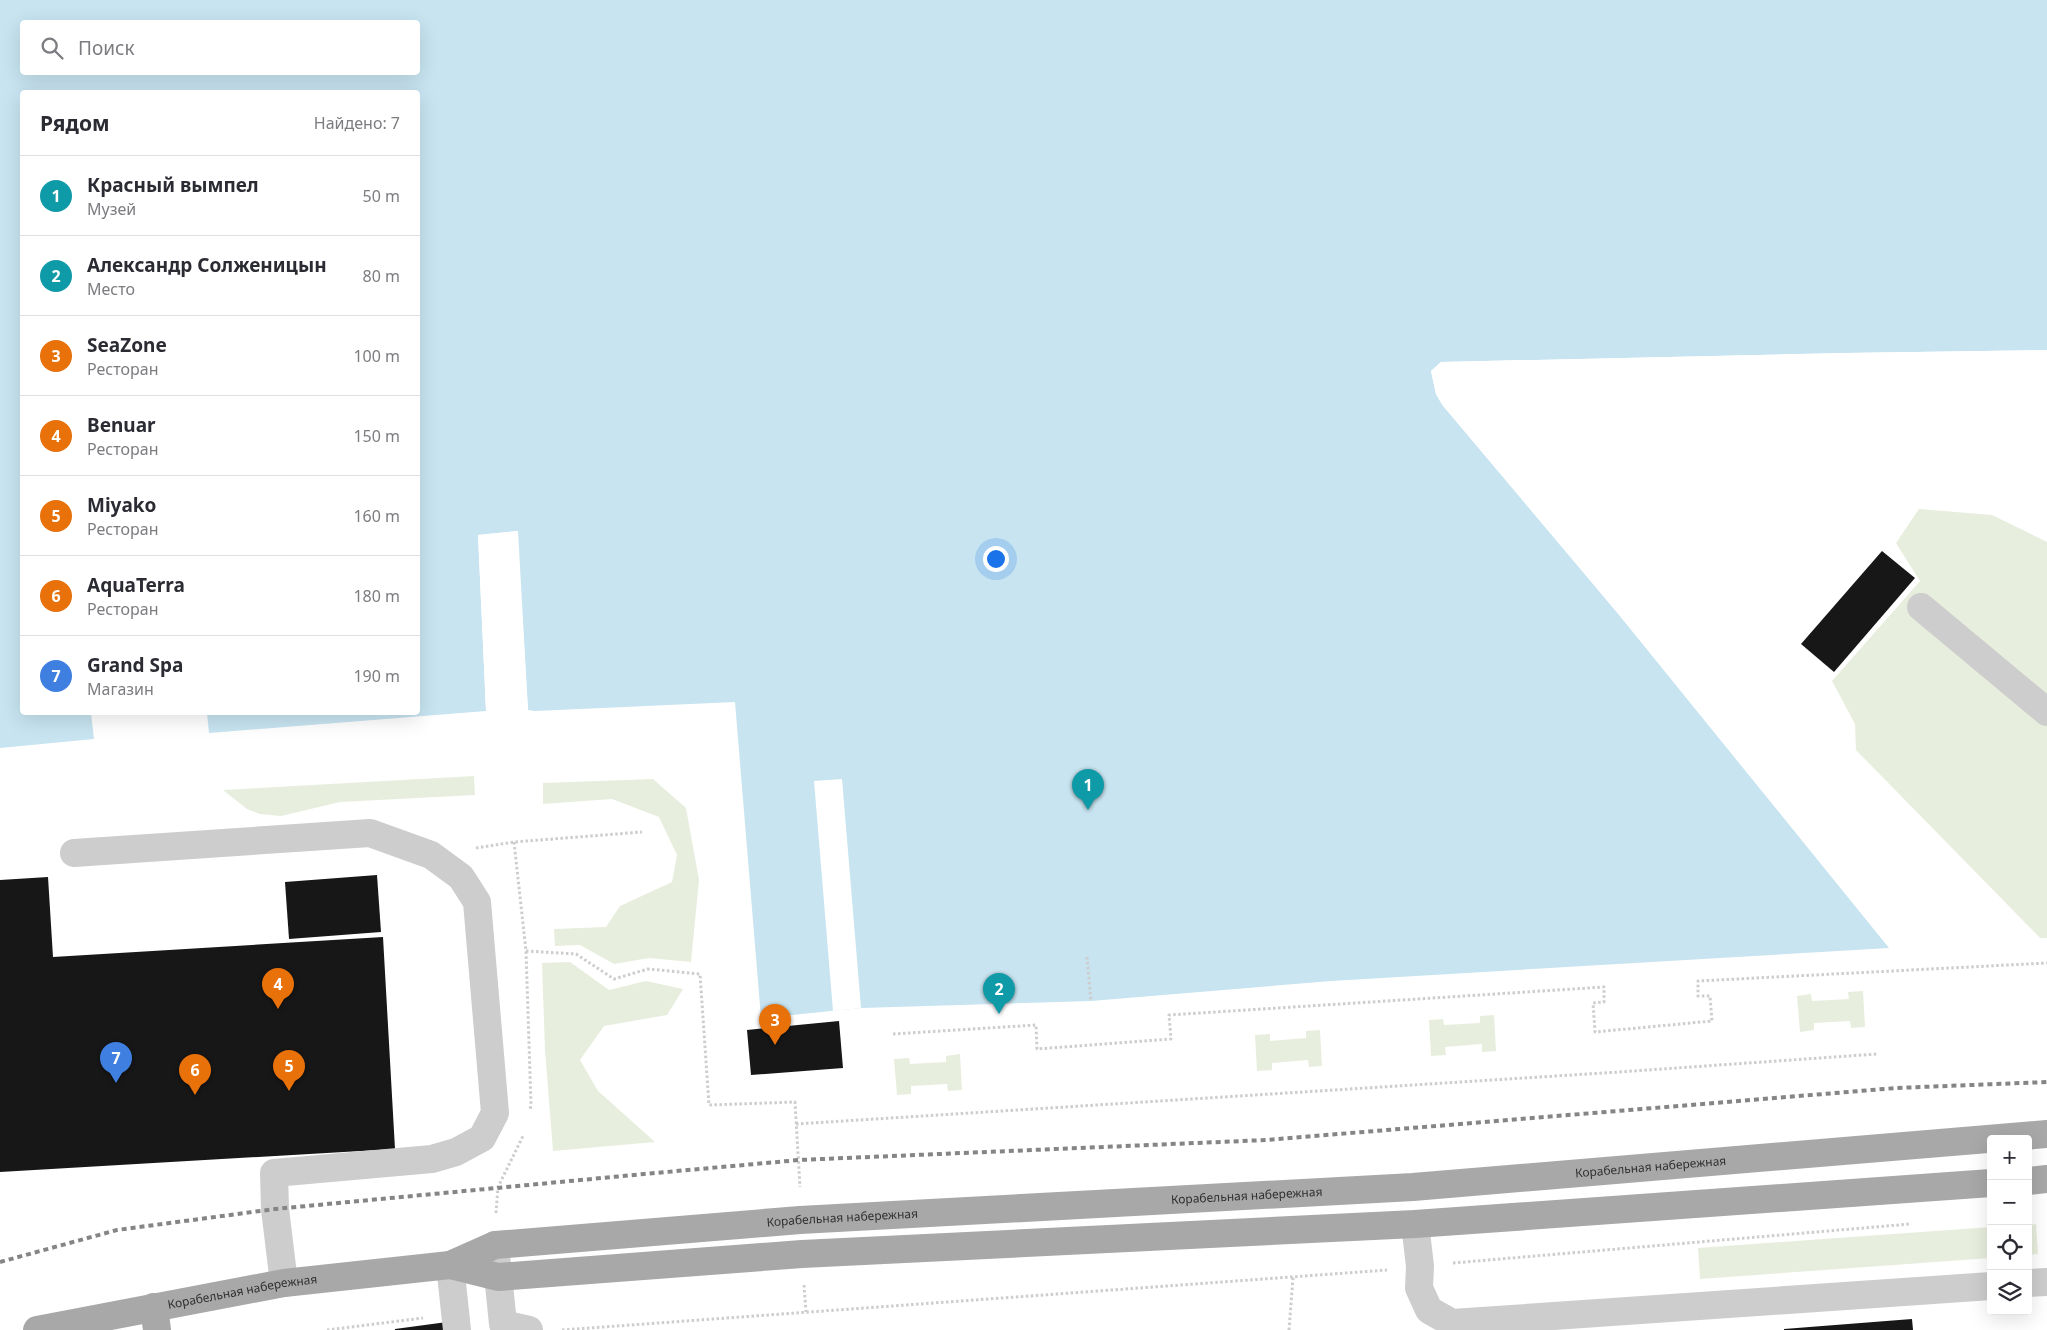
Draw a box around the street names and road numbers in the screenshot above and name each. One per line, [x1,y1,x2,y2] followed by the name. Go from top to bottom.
[1574,1152,1727,1181] street label: Корабельная набережная
[1171,1183,1323,1208] street label: Корабельная набережная
[766,1205,918,1231] street label: Корабельная набережная
[166,1270,318,1313] street label: Корабельная набережная

